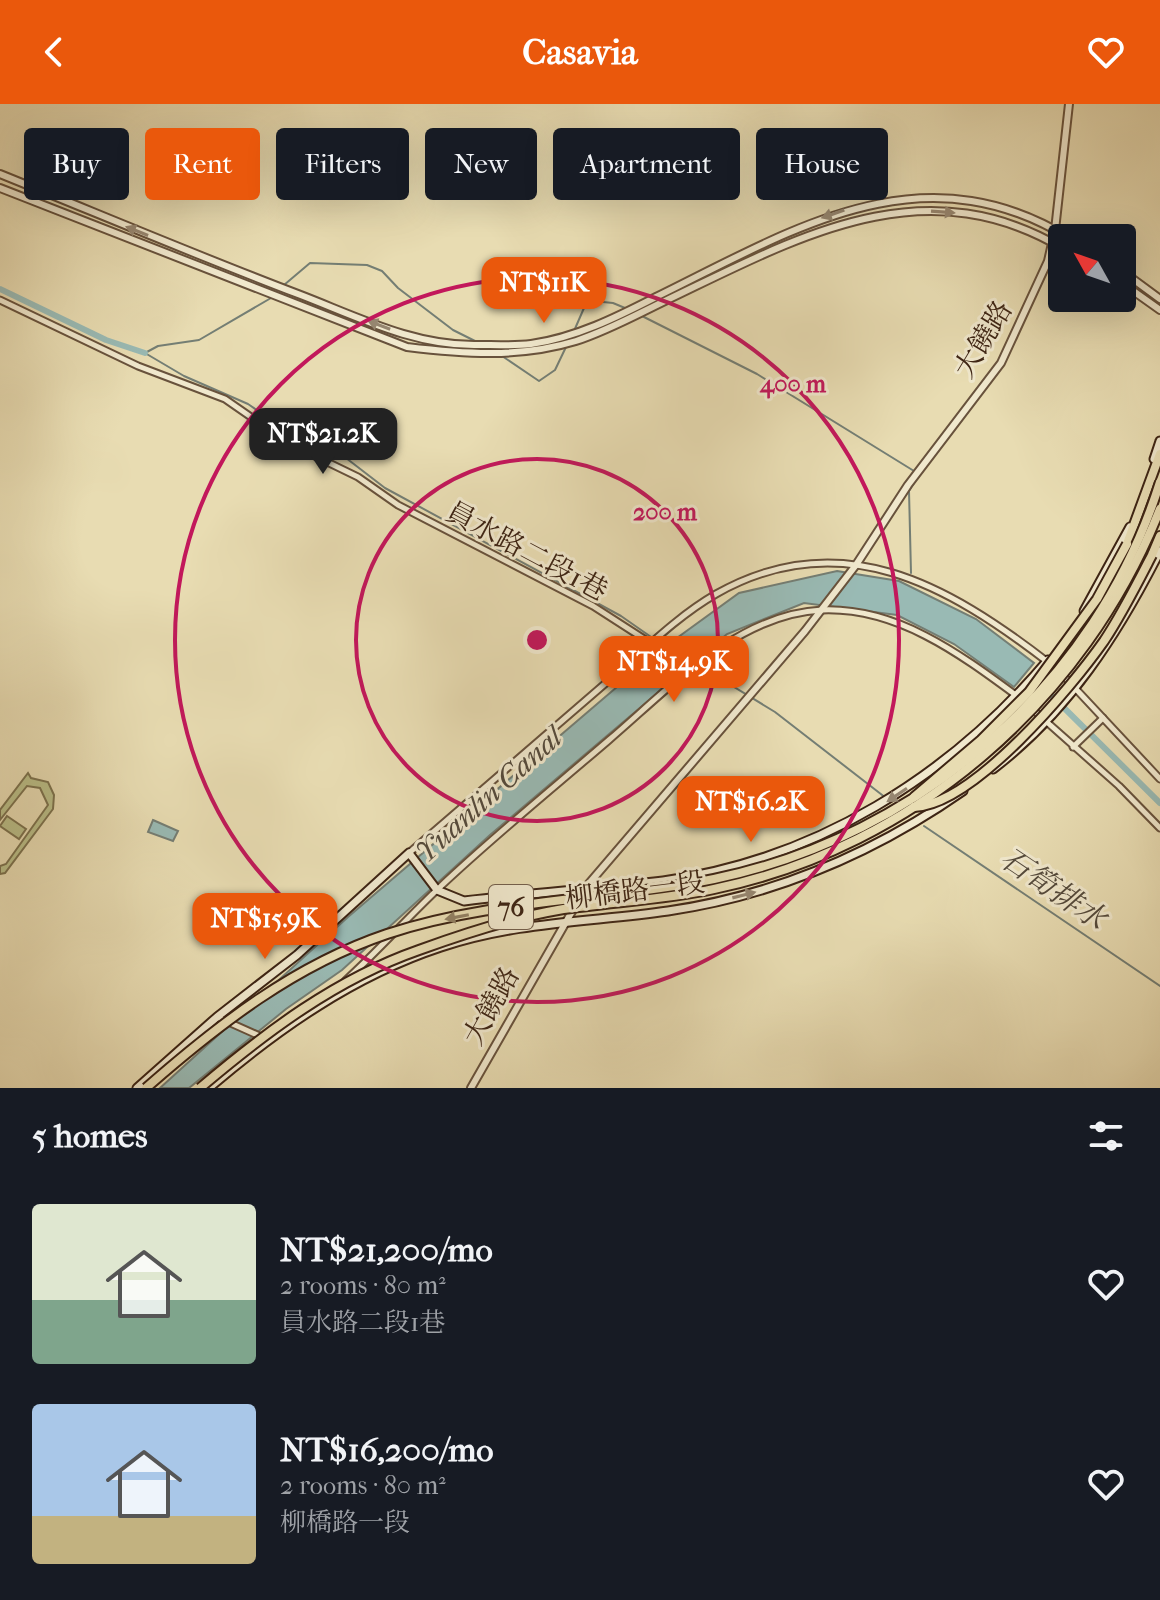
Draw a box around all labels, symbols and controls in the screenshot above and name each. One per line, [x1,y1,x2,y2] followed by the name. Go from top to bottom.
[32,30,76,74] icon: back
[1084,30,1128,74] icon: heart
[522,31,638,73] text: Casavia
[24,128,129,200] chip: Buy
[145,128,260,200] chip: Rent
[276,128,409,200] chip: Filters
[425,128,537,200] chip: New
[553,128,740,200] chip: Apartment
[756,128,888,200] chip: House
[931,206,956,219] one-way arrow
[820,209,844,221] one-way arrow
[125,224,149,237] one-way arrow
[1048,224,1136,312] north arrow
[1048,224,1136,312] map controls
[479,257,609,325] pin: NT$11K
[499,267,589,298] text: NT$11K
[947,294,1019,384] street label: 大饒路
[367,318,391,331] one-way arrow
[759,370,827,399] text: 400 m
[240,408,406,476] pin: NT$21.2K
[267,418,379,449] text: NT$21.2K
[441,495,613,607] street label: 員水路二段1巷
[633,498,698,526] text: 200 m
[523,626,551,654] centre of rings
[591,636,757,704] pin: NT$14.9K
[617,646,731,677] text: NT$14.9K
[409,718,572,870] water label: Yuanlin Canal
[668,776,834,844] pin: NT$16.2K
[695,786,807,817] text: NT$16.2K
[886,787,907,802] one-way arrow
[993,841,1115,939] water label: 石筍排水
[564,865,706,915] street label: 柳橋路一段
[489,885,533,929] road number: 76
[732,889,757,901] one-way arrow
[182,893,348,961] pin: NT$15.9K
[210,903,320,934] text: NT$15.9K
[444,911,469,923] one-way arrow
[456,961,526,1051] street label: 大饒路
[1084,1114,1128,1158] icon: filters
[32,1116,147,1156] text: 5 homes
[280,1230,493,1270] text: NT$21,200/mo
[96,1236,192,1332] icon: home
[1084,1262,1128,1306] icon: heart
[280,1270,446,1301] text: 2 rooms · 80 m²
[280,1307,445,1338] text: 員水路二段1巷
[280,1430,494,1470] text: NT$16,200/mo
[96,1436,192,1532] icon: home
[1084,1462,1128,1506] icon: heart
[280,1470,446,1501] text: 2 rooms · 80 m²
[280,1507,410,1538] text: 柳橋路一段

